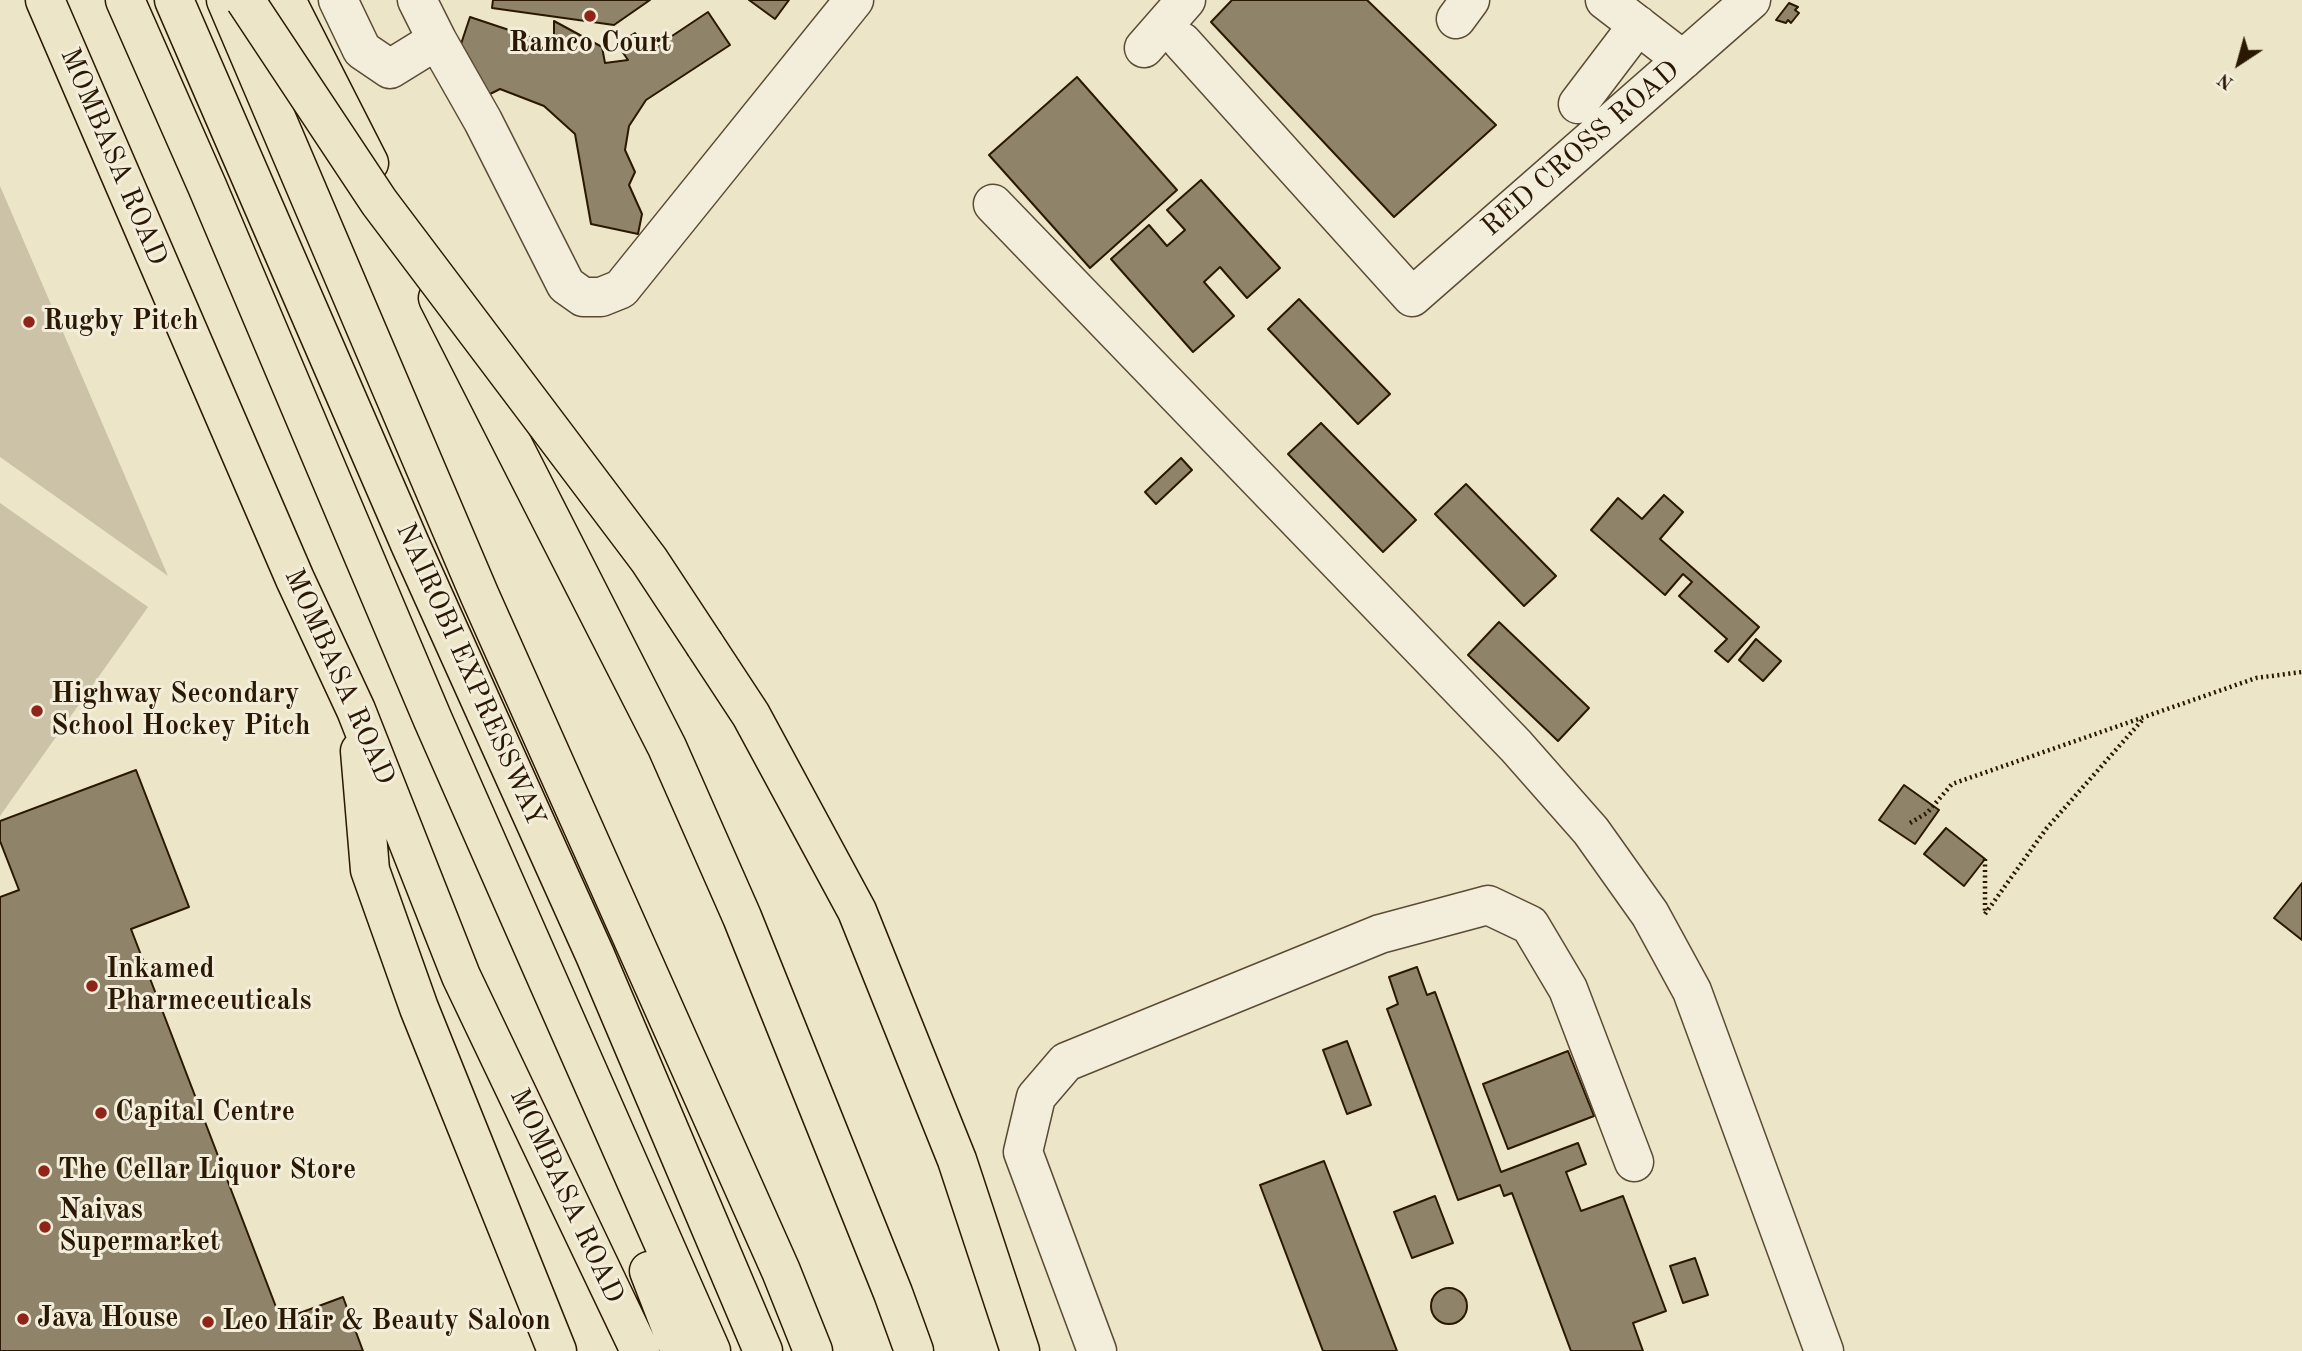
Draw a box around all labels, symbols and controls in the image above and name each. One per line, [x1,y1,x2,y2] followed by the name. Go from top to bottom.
[582,8,598,24] marker: Ramco Court
[509,27,671,61] place label: Ramco Court
[2204,28,2274,98] north arrow
[52,43,174,271] street label: MOMBASA ROAD
[1475,54,1687,244] street label: RED CROSS ROAD
[2215,68,2238,92] text: N
[43,305,199,339] place label: Rugby Pitch
[21,314,37,330] marker: Rugby Pitch
[388,518,552,832] street label: NAIROBI EXPRESSWAY
[276,564,402,790] street label: MOMBASA ROAD
[51,678,310,744] place label: Highway Secondary School Hockey Pitch
[29,703,45,719] marker: Highway Secondary School Hockey Pitch
[106,953,312,1019] place label: Inkamed Pharmeceuticals
[84,978,100,994] marker: Inkamed Pharmeceuticals
[501,1083,631,1309] street label: MOMBASA ROAD
[115,1096,295,1130] place label: Capital Centre
[93,1105,109,1121] marker: Capital Centre
[58,1154,356,1188] place label: The Cellar Liquor Store
[36,1163,52,1179] marker: The Cellar Liquor Store
[59,1194,220,1260] place label: Naivas Supermarket
[37,1219,53,1235] marker: Naivas Supermarket
[37,1302,179,1336] place label: Java House
[222,1305,551,1339] place label: Leo Hair & Beauty Saloon
[15,1311,31,1327] marker: Java House
[200,1314,216,1330] marker: Leo Hair & Beauty Saloon

